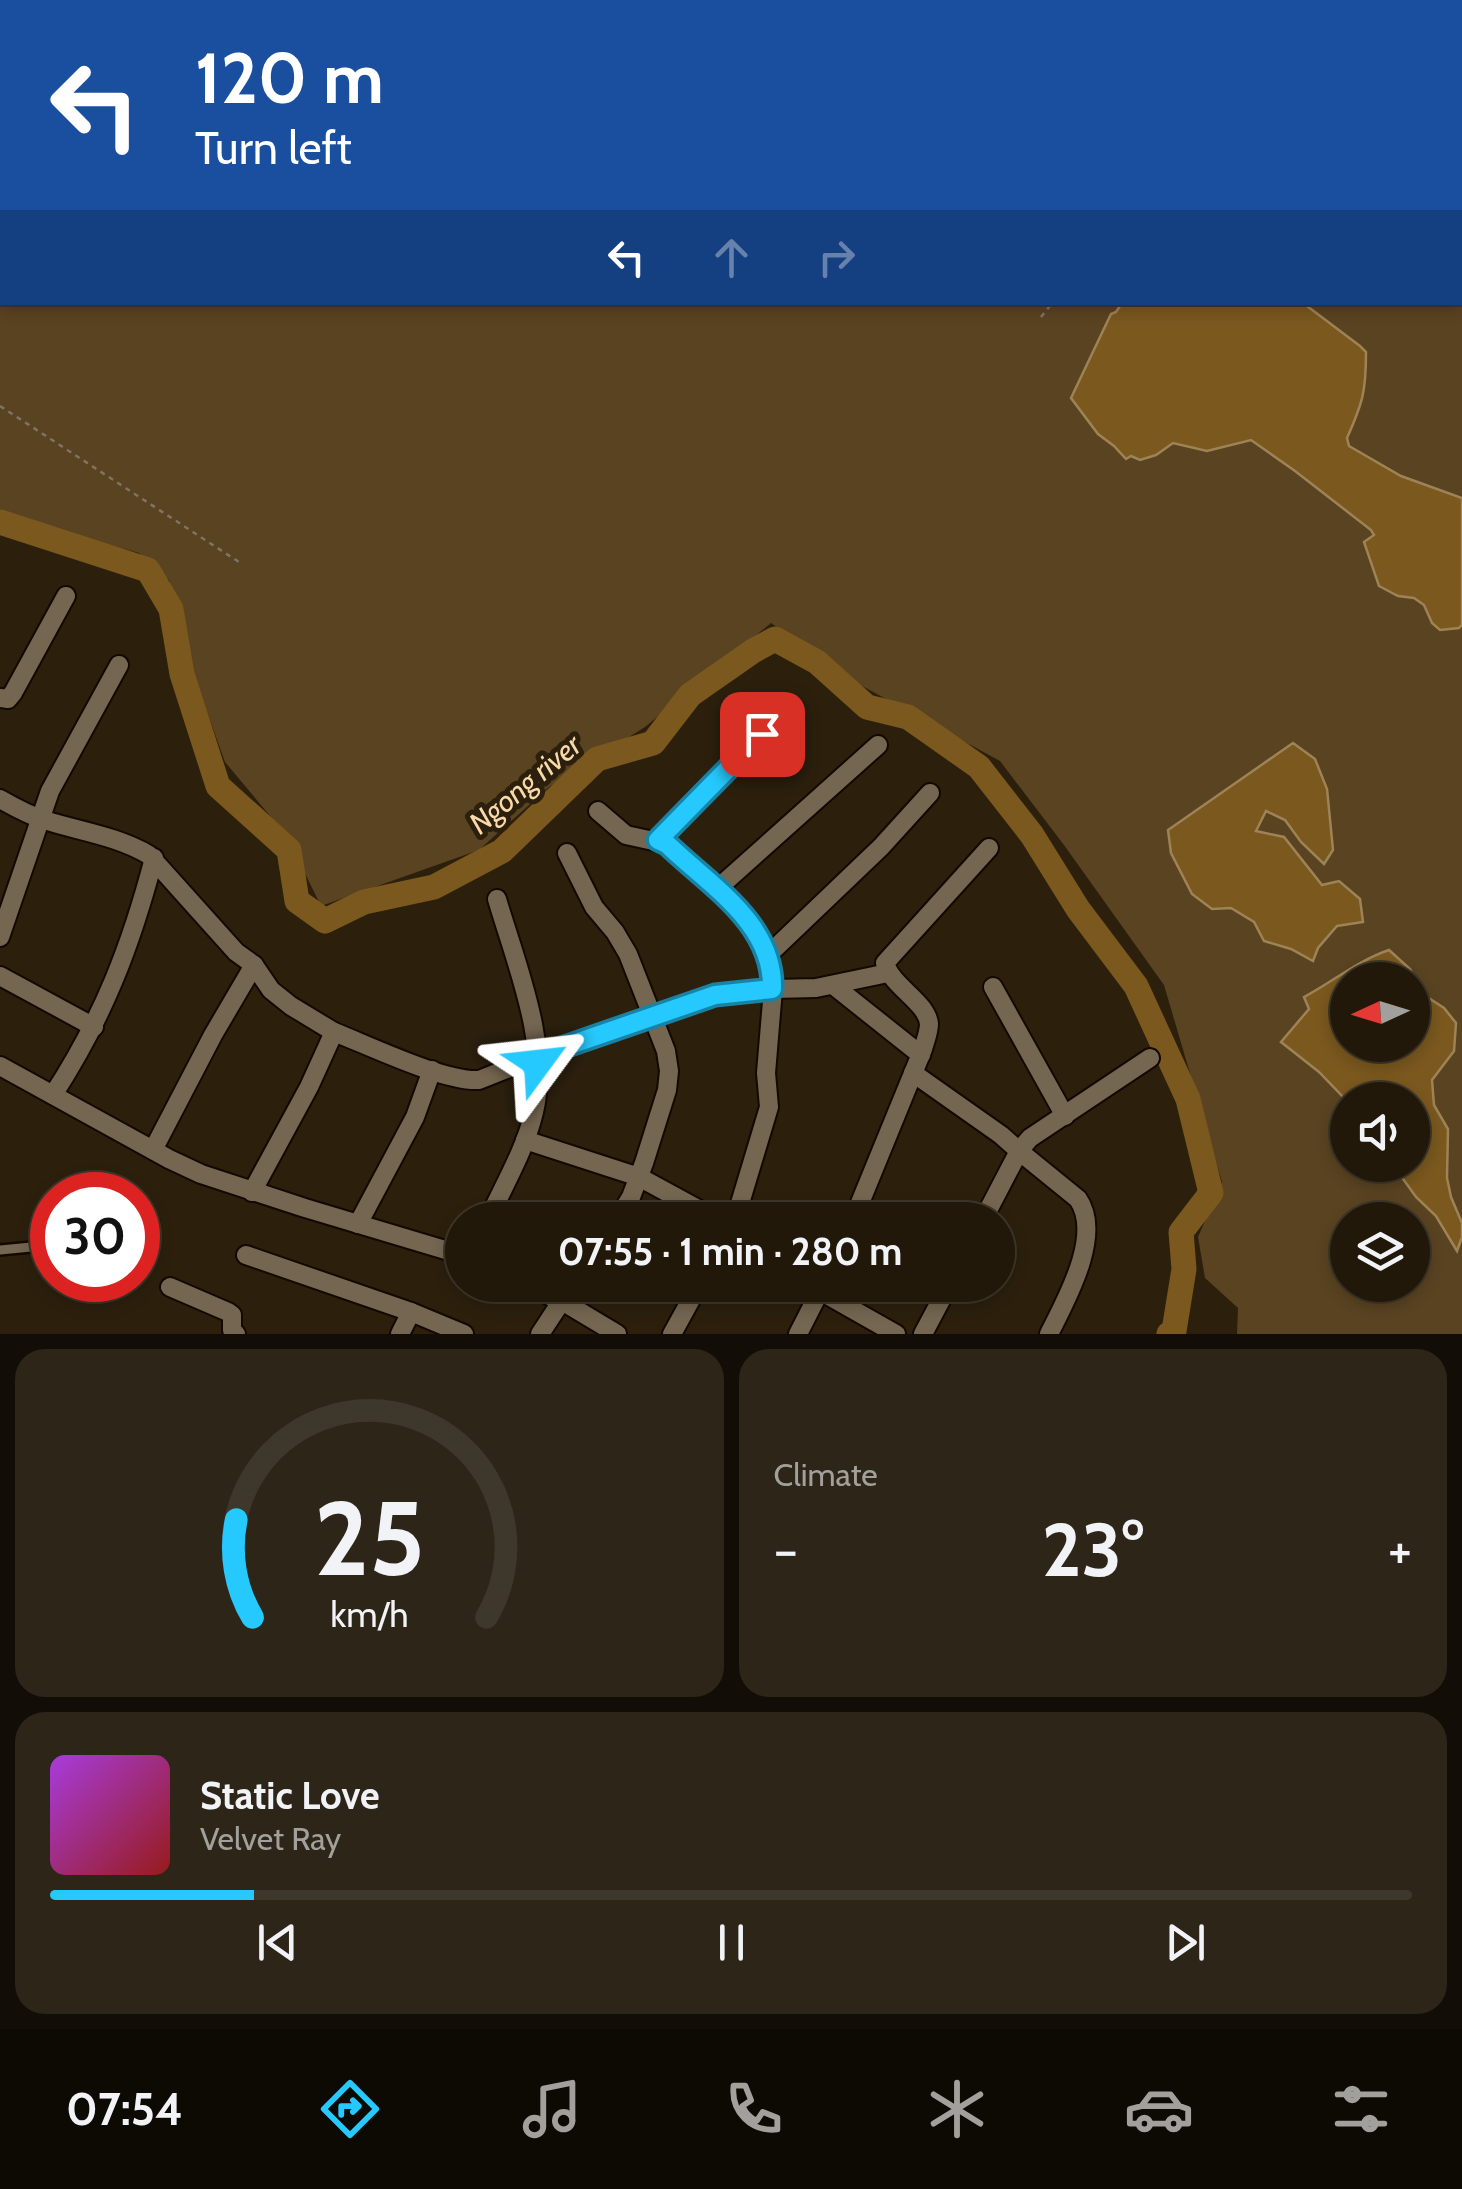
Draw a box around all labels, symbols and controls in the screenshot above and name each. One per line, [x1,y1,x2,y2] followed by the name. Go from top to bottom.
[195,35,384,121] text: 120 m
[30,40,160,170] icon: left
[195,121,352,175] text: Turn left
[599,230,654,285] icon: left
[704,230,759,285] icon: ahead
[809,230,864,285] icon: right
[720,692,805,777] pin
[735,707,790,762] icon: arrive
[461,725,590,842] water label: Ngong river
[1330,962,1430,1062] north arrow
[1330,962,1430,1302] map controls
[486,1011,590,1115] position arrow
[1330,1082,1430,1182] button: sound
[30,1172,160,1302] speed limit sign: 30
[1330,1202,1430,1302] button: layers
[558,1228,902,1275] text: 07:55 · 1 min · 280 m
[774,1455,878,1494] text: Climate
[314,1475,425,1601] text: 25
[1042,1504,1144,1595] text: 23°
[774,1516,798,1583] text: −
[1388,1516,1412,1583] text: +
[330,1593,408,1636] text: km/h
[200,1772,379,1819] text: Static Love
[200,1819,341,1858] text: Velvet Ray
[250,1915,305,1970] icon: previous
[704,1915,759,1970] icon: pause
[1158,1915,1213,1970] icon: next
[315,2074,385,2144] icon: directions
[517,2074,587,2144] icon: music
[719,2074,789,2144] icon: phone
[922,2074,992,2144] icon: climate
[1124,2074,1194,2144] icon: car
[1326,2074,1396,2144] icon: filters
[66,2082,183,2136] text: 07:54

